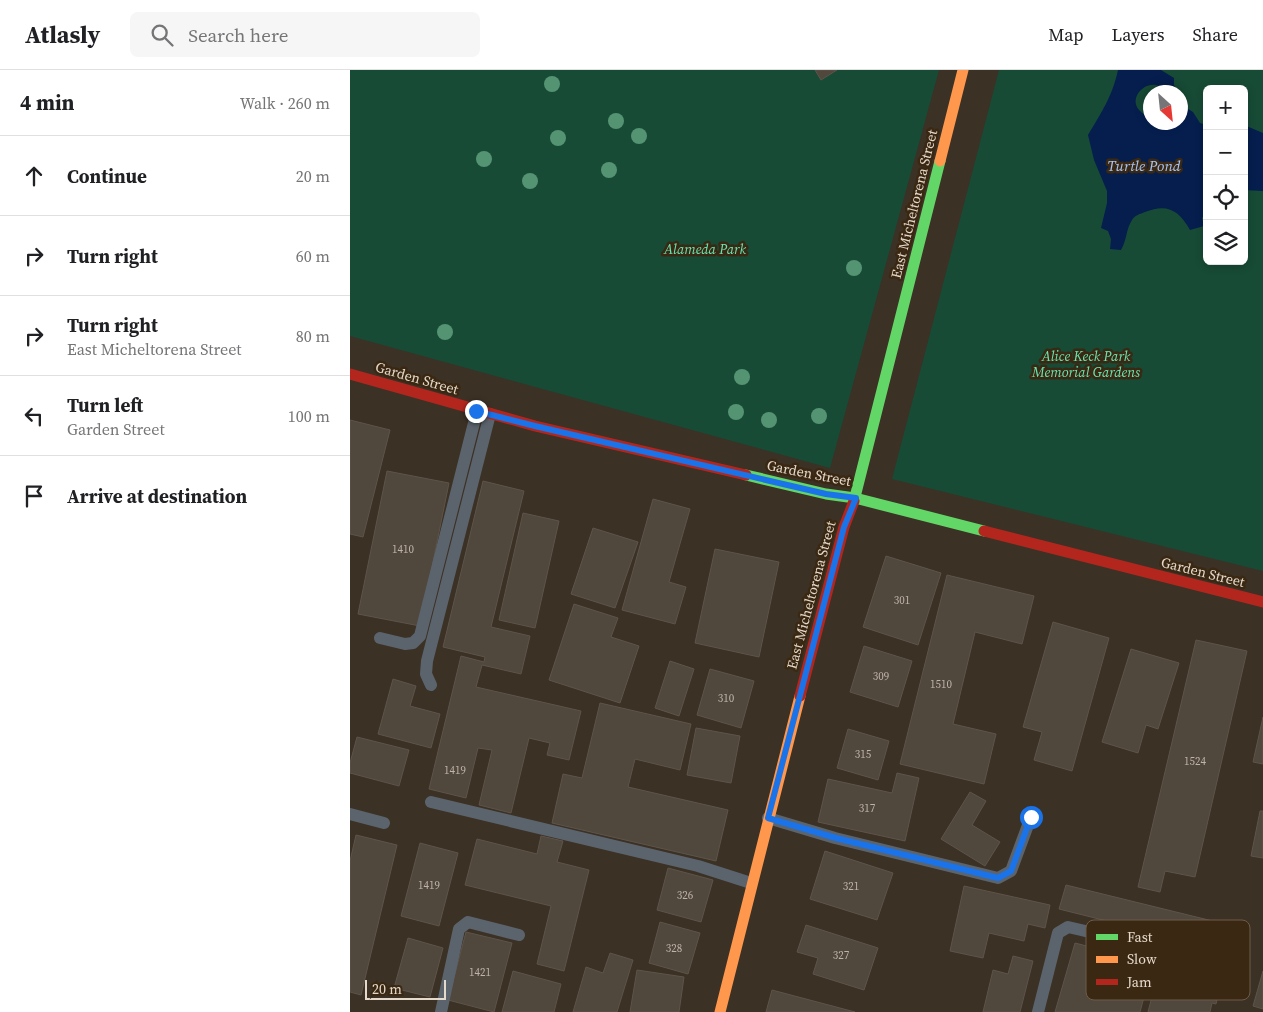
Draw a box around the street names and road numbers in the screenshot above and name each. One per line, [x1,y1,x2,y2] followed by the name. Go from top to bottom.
[886,127,942,281] street label: East Micheltorena Street
[373,357,461,400] street label: Garden Street
[765,455,853,491] street label: Garden Street
[782,518,841,671] street label: East Micheltorena Street
[1159,552,1247,592] street label: Garden Street

